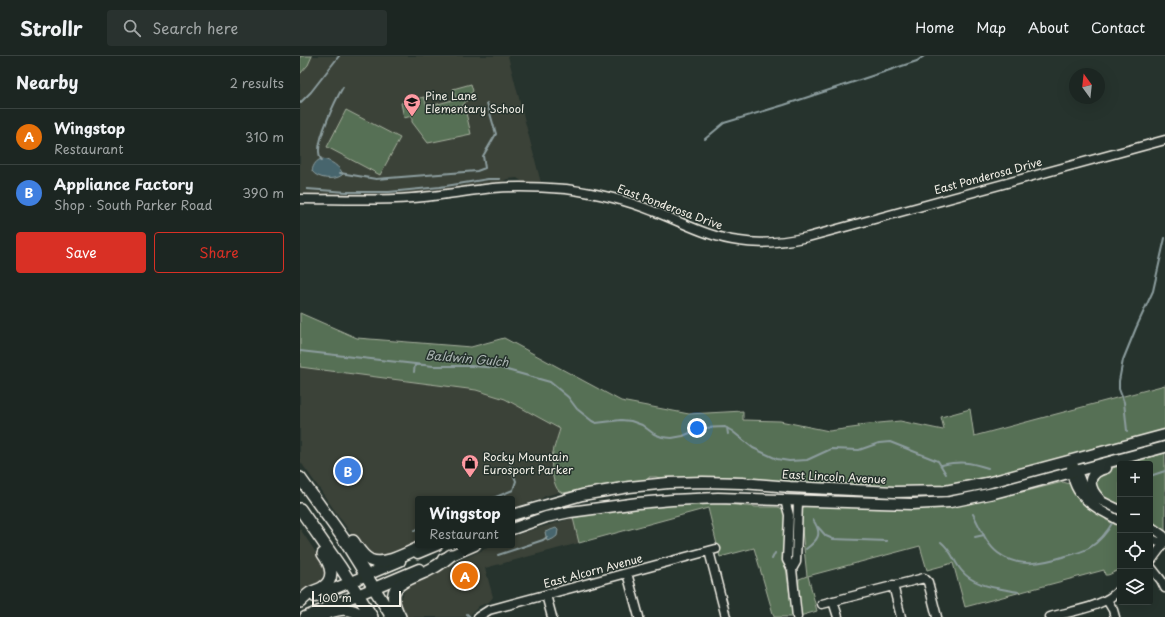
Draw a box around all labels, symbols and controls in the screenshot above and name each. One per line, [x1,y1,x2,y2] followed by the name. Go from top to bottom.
[107,10,387,46] search box
[20,14,83,42] text: Strollr
[153,16,238,39] text: Search here
[121,17,143,39] icon: search
[915,17,954,38] text: Home
[976,17,1006,38] text: Map
[1028,17,1069,38] text: About
[1091,17,1145,38] text: Contact
[1069,68,1105,104] north arrow
[16,69,78,95] text: Nearby
[230,73,284,92] text: 2 results
[425,87,524,117] place label: Pine Lane Elementary School
[402,92,422,117] school or university icon: Pine Lane Elementary School
[54,116,125,139] text: Wingstop
[24,127,34,146] text: A
[245,127,284,146] text: 310 m
[54,139,124,158] text: Restaurant
[932,153,1044,198] street label: East Ponderosa Drive
[54,172,194,195] text: Appliance Factory
[615,180,725,234] street label: East Ponderosa Drive
[25,183,33,202] text: B
[242,183,284,202] text: 390 m
[54,195,212,214] text: Shop · South Parker Road
[16,232,146,273] button: Save
[154,232,284,273] button: Share
[425,345,510,371] water label: Baldwin Gulch
[687,418,707,438] your location
[483,448,574,478] place label: Rocky Mountain Eurosport Parker
[460,453,480,478] shop icon: Rocky Mountain Eurosport Parker
[335,456,361,486] pin: B
[1117,461,1153,605] map controls
[1117,461,1153,497] button: +
[782,465,887,488] street label: East Lincoln Avenue
[415,496,515,548] popup
[1117,497,1153,533] button: −
[429,501,501,524] text: Wingstop
[429,524,499,543] text: Restaurant
[1117,533,1153,569] button: locate
[541,549,644,592] street label: East Alcorn Avenue
[452,561,478,591] pin: A
[1117,569,1153,605] button: layers
[312,589,401,608] scale bar
[318,589,352,606] text: 100 m

